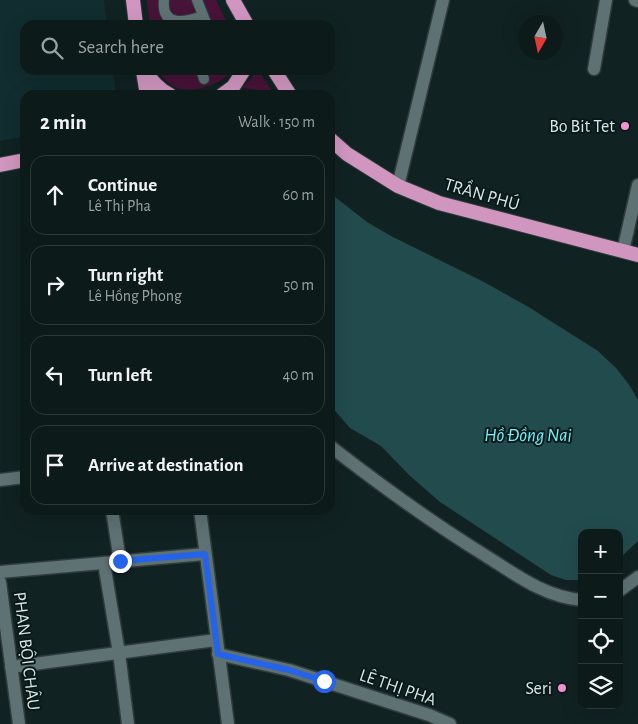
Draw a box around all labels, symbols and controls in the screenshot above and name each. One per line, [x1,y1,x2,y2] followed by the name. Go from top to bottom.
[518,15,563,60] north arrow
[20,20,335,75] search box
[38,34,66,62] icon: search
[78,38,164,57] text: Search here
[40,112,87,133] text: 2 min
[238,114,315,130] text: Walk · 150 m
[549,118,615,136] place label: Bo Bit Tet
[619,120,631,132] marker: Bo Bit Tet
[442,171,523,214] street label: TRẦN PHÚ
[88,176,157,195] text: Continue
[41,181,69,209] icon: ahead
[283,187,314,203] text: 60 m
[88,198,151,214] text: Lê Thị Pha
[88,266,163,285] text: Turn right
[41,271,69,299] icon: right
[283,277,314,293] text: 50 m
[88,288,182,304] text: Lê Hồng Phong
[41,361,69,389] icon: left
[88,366,152,385] text: Turn left
[282,367,314,383] text: 40 m
[484,426,572,445] water label: Hồ Đồng Nai
[41,451,69,479] icon: arrive
[88,456,244,475] text: Arrive at destination
[578,529,623,709] map controls
[578,529,623,574] button: +
[109,550,132,573] route end
[578,574,623,619] button: −
[10,590,45,711] street label: PHAN BỘI CHÂU
[578,619,623,664] button: locate
[357,664,440,710] street label: LÊ THỊ PHA
[578,664,623,709] button: layers
[313,670,336,693] route start
[525,680,552,698] place label: Seri
[556,682,568,694] marker: Seri

